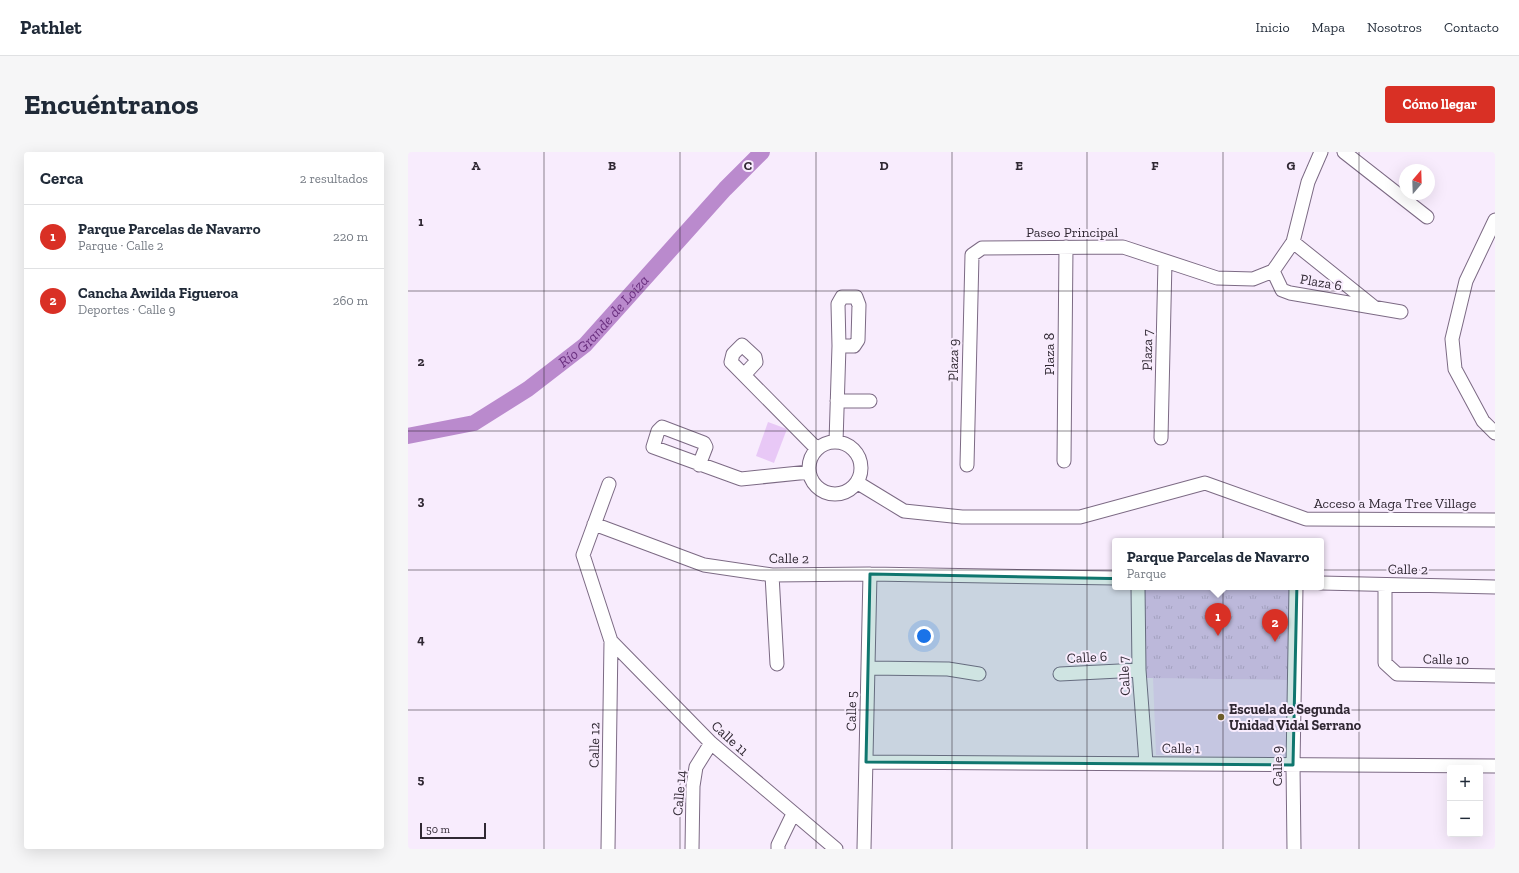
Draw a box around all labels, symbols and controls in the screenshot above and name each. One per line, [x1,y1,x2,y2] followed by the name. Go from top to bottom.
[20,16,82,39] text: Pathlet
[1256,19,1290,36] text: Inicio
[1312,19,1345,36] text: Mapa
[1367,19,1422,36] text: Nosotros
[1444,19,1499,36] text: Contacto
[1385,86,1495,123] button: Cómo llegar
[24,88,199,121] text: Encuéntranos
[472,158,481,173] text: A
[608,158,616,173] text: B
[744,158,752,173] text: C
[879,158,889,173] text: D
[1015,158,1023,173] text: E
[1151,158,1159,173] text: F
[1287,158,1296,173] text: G
[1399,164,1435,200] north arrow
[40,168,83,188] text: Cerca
[300,171,368,186] text: 2 resultados
[418,214,424,229] text: 1
[78,220,261,238] text: Parque Parcelas de Navarro
[1026,224,1118,241] street label: Paseo Principal
[50,229,56,244] text: 1
[333,229,368,244] text: 220 m
[78,238,164,253] text: Parque · Calle 2
[1299,270,1343,295] street label: Plaza 6
[555,271,653,371] water label: Río Grande de Loíza
[78,284,238,302] text: Cancha Awilda Figueroa
[50,293,56,308] text: 2
[333,293,368,308] text: 260 m
[78,302,176,317] text: Deportes · Calle 9
[1139,329,1156,371] street label: Plaza 7
[1041,333,1058,375] street label: Plaza 8
[945,339,962,381] street label: Plaza 9
[418,354,425,369] text: 2
[418,493,425,508] text: 3
[1314,495,1477,512] street label: Acceso a Maga Tree Village
[1112,538,1324,590] popup
[1127,548,1309,566] text: Parque Parcelas de Navarro
[769,550,809,567] street label: Calle 2
[1388,561,1428,578] street label: Calle 2
[1127,566,1166,581] text: Parque
[1205,603,1231,636] pin: 1
[1262,609,1288,642] pin: 2
[914,626,934,646] your location
[417,632,425,647] text: 4
[1066,648,1108,667] street label: Calle 6
[1423,651,1469,668] street label: Calle 10
[1115,655,1134,696] street label: Calle 7
[843,691,860,731] street label: Calle 5
[1229,701,1362,734] place label: Escuela de Segunda Unidad Vidal Serrano
[1216,712,1226,722] marker: Escuela de Segunda Unidad Vidal Serrano
[708,717,752,760] street label: Calle 11
[586,722,603,768] street label: Calle 12
[1162,740,1201,757] street label: Calle 1
[1269,746,1286,786] street label: Calle 9
[1447,765,1483,837] map controls
[1447,765,1483,801] button: +
[669,769,690,817] street label: Calle 14
[418,772,425,787] text: 5
[1447,801,1483,837] button: −
[420,821,486,840] scale bar
[426,823,450,836] text: 50 m

